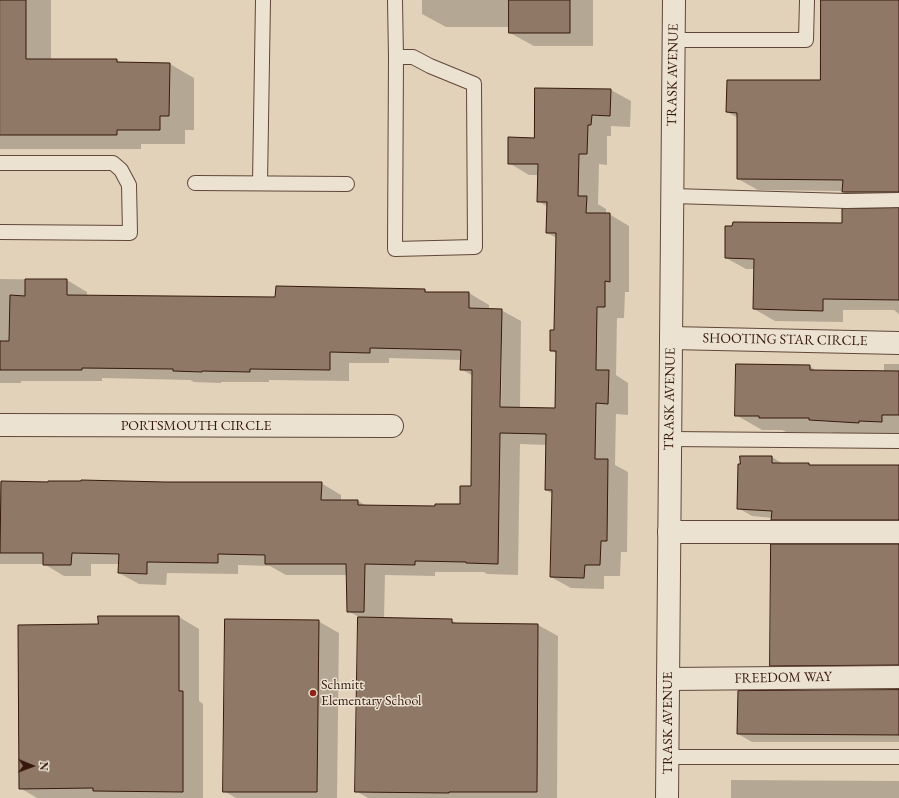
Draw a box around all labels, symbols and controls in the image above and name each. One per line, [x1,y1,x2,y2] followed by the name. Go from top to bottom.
[664,23,682,127] street label: TRASK AVENUE
[702,330,868,350] street label: SHOOTING STAR CIRCLE
[661,347,679,451] street label: TRASK AVENUE
[121,418,271,434] street label: PORTSMOUTH CIRCLE
[734,669,832,687] street label: FREEDOM WAY
[660,672,676,774] street label: TRASK AVENUE
[321,677,421,710] place label: Schmitt Elementary School
[308,688,318,698] marker: Schmitt Elementary School
[12,746,52,786] north arrow
[37,762,51,771] text: N

